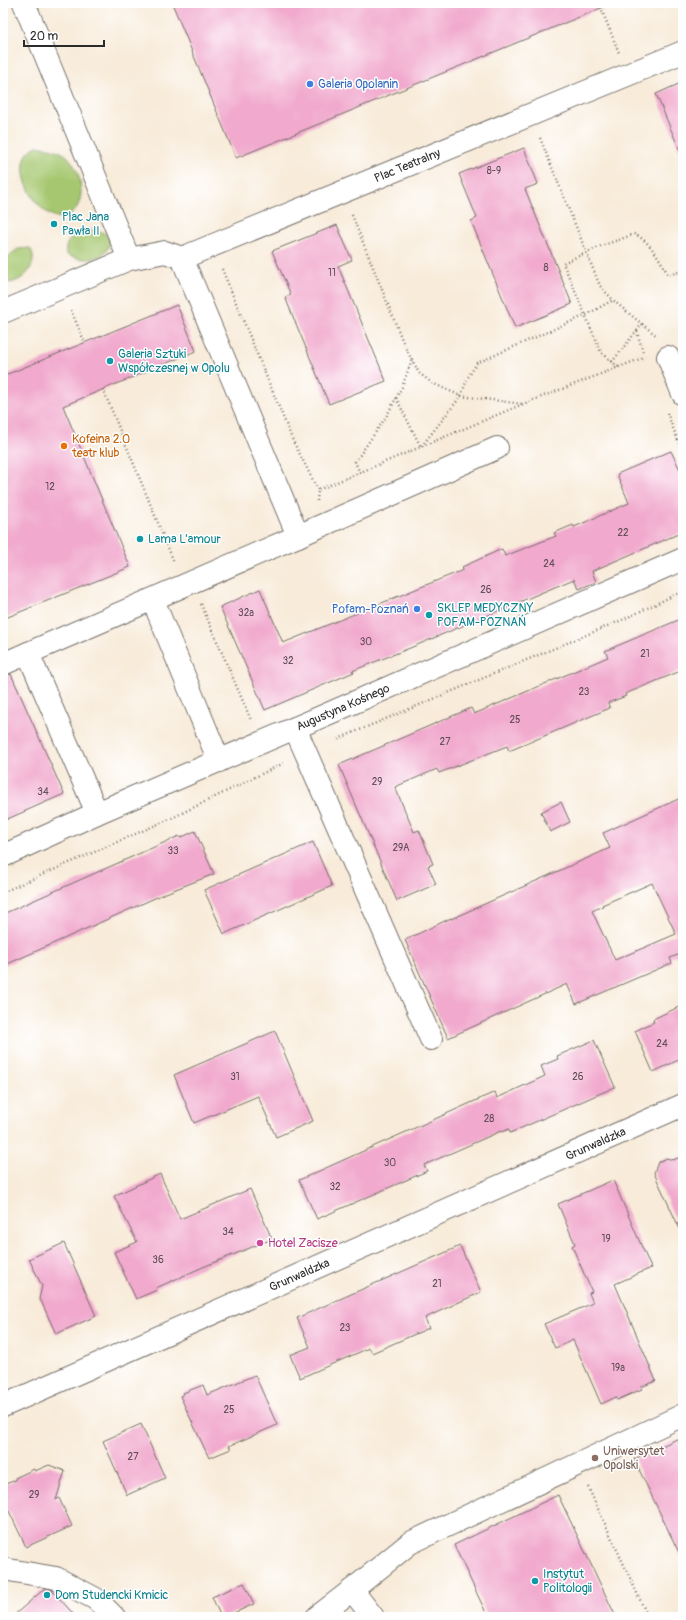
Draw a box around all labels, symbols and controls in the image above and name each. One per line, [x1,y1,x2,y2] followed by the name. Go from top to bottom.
[24,22,104,48] scale bar
[30,29,59,44] text: 20 m
[318,77,399,92] place label: Galeria Opolanin
[305,79,315,89] marker: Galeria Opolanin
[372,145,443,186] street label: Plac Teatralny
[487,165,501,177] house number: 8-9
[62,210,110,239] place label: Plac Jana Pawła II
[49,219,59,229] marker: Plac Jana Pawła II
[543,262,549,274] house number: 8
[328,267,336,279] house number: 11
[118,347,230,376] place label: Galeria Sztuki Współczesnej w Opolu
[105,356,115,366] marker: Galeria Sztuki Współczesnej w Opolu
[71,432,130,461] place label: Kofeina 2.0 teatr klub
[59,441,69,451] marker: Kofeina 2.0 teatr klub
[45,481,55,493] house number: 12
[617,527,629,539] house number: 22
[148,532,221,547] place label: Lama L’amour
[135,534,145,544] marker: Lama L’amour
[543,558,555,570] house number: 24
[480,584,492,596] house number: 26
[437,601,534,630] place label: SKLEP MEDYCZNY POFAM-POZNAŃ
[332,602,409,617] place label: Pofam-Poznań
[412,604,422,614] marker: Pofam-Poznań
[238,607,254,619] house number: 32a
[424,610,434,620] marker: SKLEP MEDYCZNY POFAM-POZNAŃ
[360,636,372,648] house number: 30
[640,648,650,660] house number: 21
[282,655,294,667] house number: 32
[294,680,392,734] street label: Augustyna Kośnego
[579,686,590,698] house number: 23
[509,714,521,726] house number: 25
[440,736,451,748] house number: 27
[372,776,382,788] house number: 29
[37,786,49,798] house number: 34
[392,842,410,854] house number: 29A
[167,845,179,857] house number: 33
[656,1038,668,1050] house number: 24
[230,1071,240,1083] house number: 31
[572,1071,584,1083] house number: 26
[484,1113,494,1125] house number: 28
[563,1124,628,1164] street label: Grunwaldzka
[384,1157,396,1169] house number: 30
[329,1181,341,1193] house number: 32
[222,1226,234,1238] house number: 34
[601,1233,611,1245] house number: 19
[268,1236,338,1251] place label: Hotel Zacisze
[255,1238,265,1248] marker: Hotel Zacisze
[152,1254,164,1266] house number: 36
[267,1255,332,1295] street label: Grunwaldzka
[432,1278,442,1290] house number: 21
[340,1322,351,1334] house number: 23
[611,1362,625,1374] house number: 19a
[223,1404,235,1416] house number: 25
[603,1444,664,1473] place label: Uniwersytet Opolski
[128,1451,139,1463] house number: 27
[590,1453,600,1463] marker: Uniwersytet Opolski
[29,1489,39,1501] house number: 29
[543,1567,592,1596] place label: Instytut Politologii
[530,1576,540,1586] marker: Instytut Politologii
[55,1588,168,1603] place label: Dom Studencki Kmicic
[42,1590,52,1600] marker: Dom Studencki Kmicic

